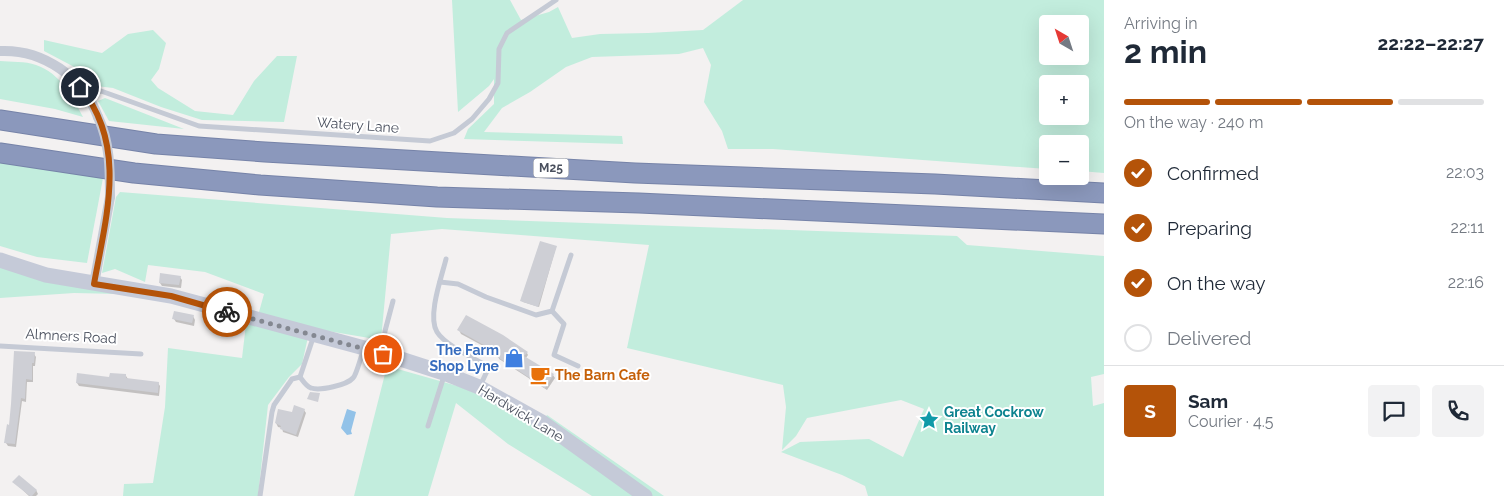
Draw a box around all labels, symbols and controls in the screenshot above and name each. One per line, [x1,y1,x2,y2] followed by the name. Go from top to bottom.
[1124,14,1198,33] text: Arriving in
[1039,15,1089,65] north arrow
[1039,15,1089,185] map controls
[1377,32,1484,54] text: 22:22–22:27
[1124,33,1207,70] text: 2 min
[59,66,101,108] pin
[66,73,94,101] icon: home
[1039,75,1089,125] button: +
[1124,113,1263,132] text: On the way · 240 m
[316,114,400,136] street label: Watery Lane
[1039,135,1089,185] button: −
[534,158,568,178] road number: M25
[1124,159,1152,187] icon: check
[1167,162,1259,184] text: Confirmed
[1446,163,1484,182] text: 22:03
[1124,214,1152,242] icon: check
[1167,217,1252,239] text: Preparing
[1451,218,1484,237] text: 22:11
[1124,269,1152,297] icon: check
[1167,272,1266,294] text: On the way
[1448,273,1484,292] text: 22:16
[202,287,252,337] courier
[213,298,241,326] icon: bike
[25,326,117,346] street label: Almners Road
[1167,327,1251,349] text: Delivered
[362,333,404,375] pin
[369,340,397,368] icon: bag
[429,342,500,374] place label: The Farm Shop Lyne
[503,347,525,369] shop icon: The Farm Shop Lyne
[529,364,551,386] cafe icon: The Barn Cafe
[555,367,650,383] place label: The Barn Cafe
[475,381,567,445] street label: Hardwick Lane
[1368,385,1420,437] button: chat
[1432,385,1484,437] button: phone
[1188,390,1228,412] text: Sam
[1144,400,1156,422] text: S
[944,404,1044,436] place label: Great Cockrow Railway
[918,409,940,431] place icon: Great Cockrow Railway
[1188,412,1273,431] text: Courier · 4.5

